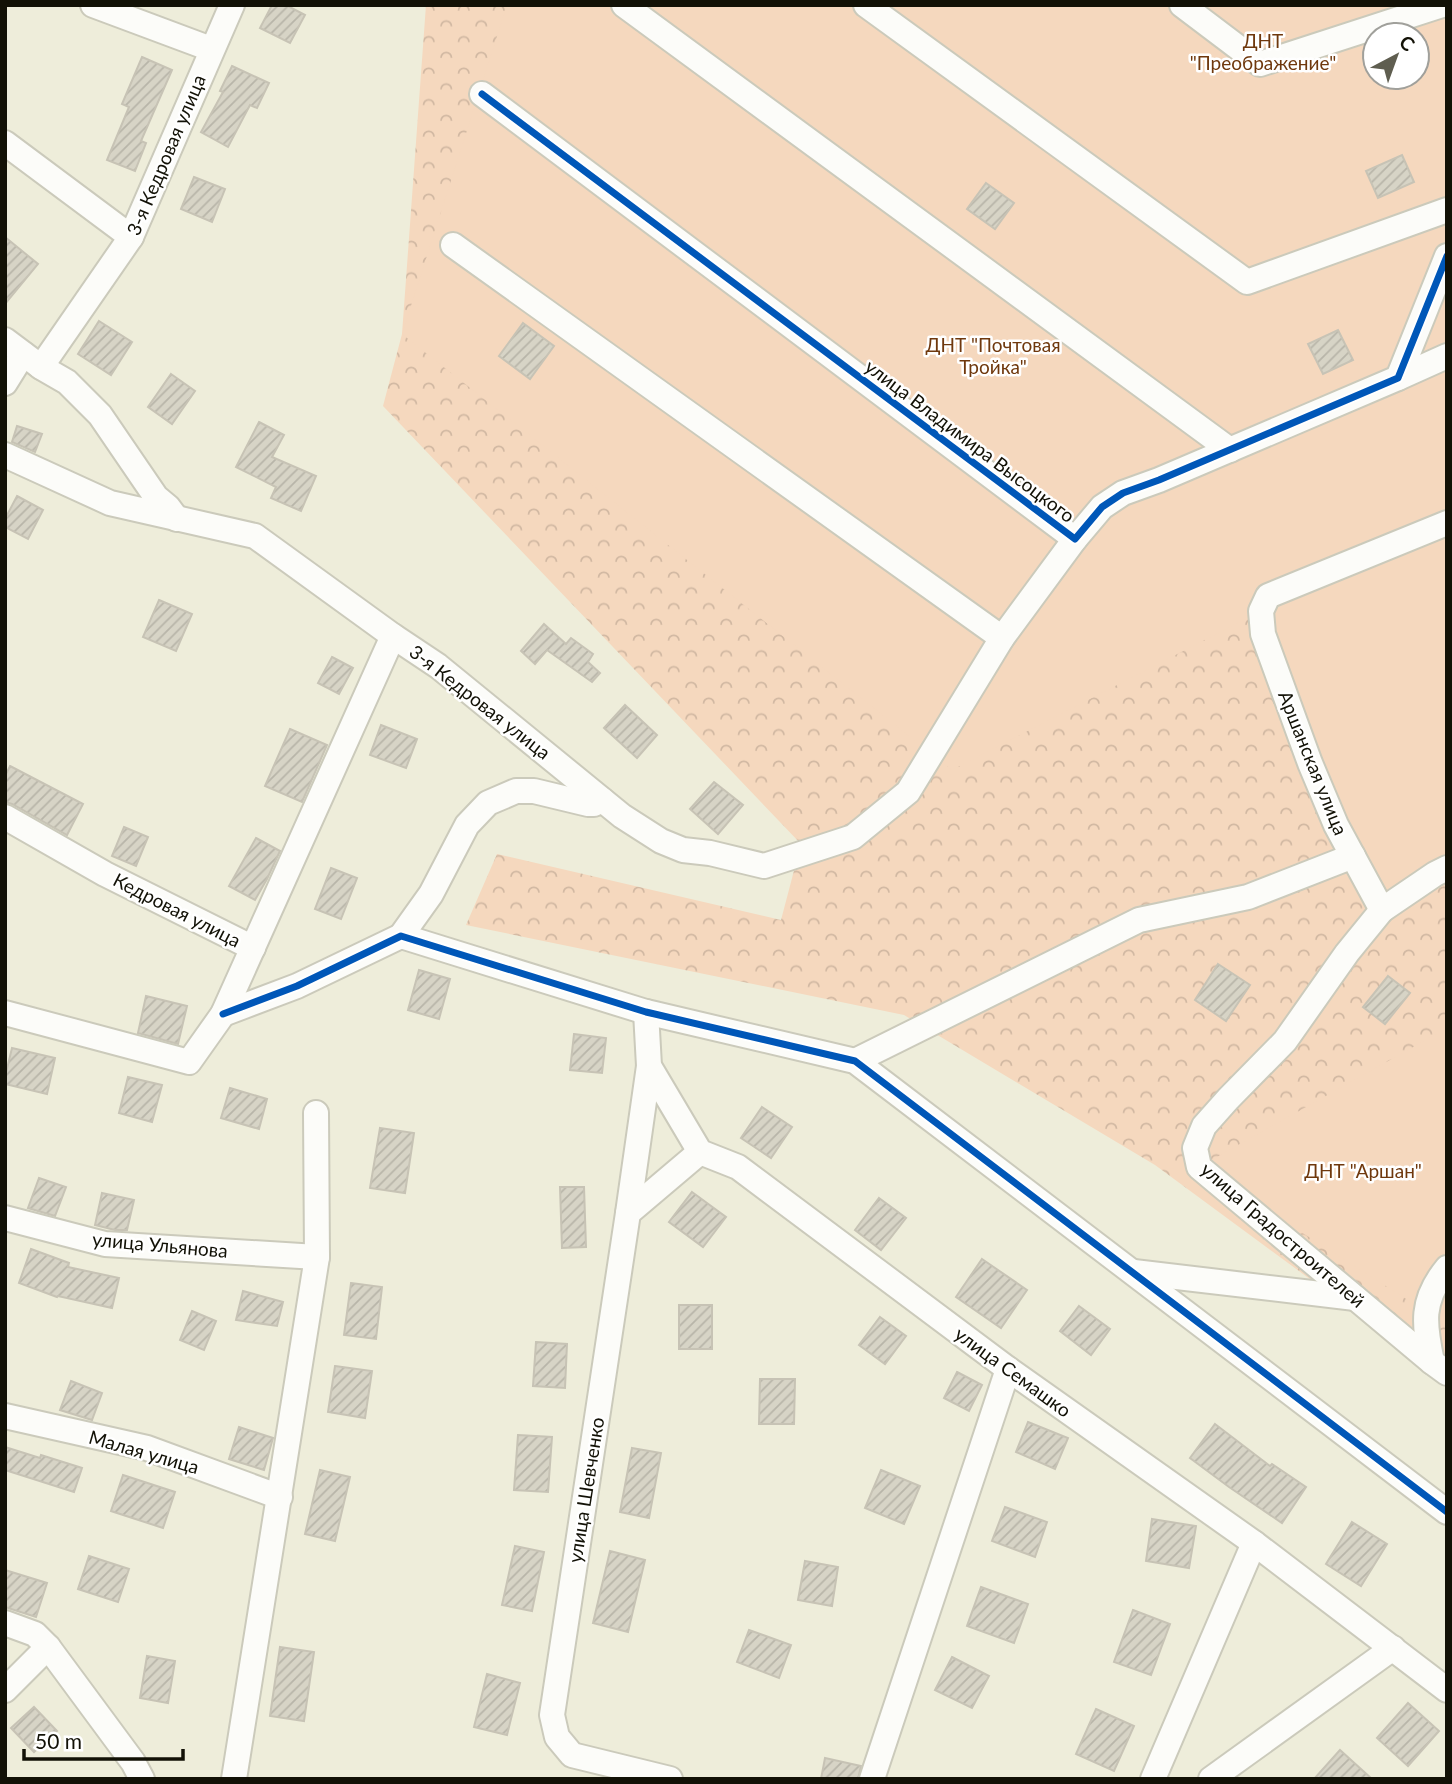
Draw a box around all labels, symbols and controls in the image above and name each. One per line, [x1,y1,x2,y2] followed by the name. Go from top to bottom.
[1361,21,1431,91] north arrow
[1190,29,1336,74] park label: ДНТ "Преображение"
[1395,30,1420,56] text: С
[121,71,210,239] street label: 3-я Кедровая улица
[925,333,1061,378] park label: ДНТ "Почтовая Тройка"
[861,354,1080,527] street label: улица Владимира Высоцкого
[405,639,555,764] street label: 3-я Кедровая улица
[1274,687,1353,838] street label: Аршанская улица
[110,867,245,952] street label: Кедровая улица
[1197,1157,1370,1312] street label: улица Градостроителей
[1304,1159,1422,1182] park label: ДНТ "Аршан"
[91,1227,229,1262] street label: улица Ульянова
[951,1322,1076,1421] street label: улица Семашко
[563,1415,608,1564] street label: улица Шевченко
[86,1425,202,1478] street label: Малая улица
[24,1718,184,1762] scale bar
[35,1728,82,1753] text: 50 m

